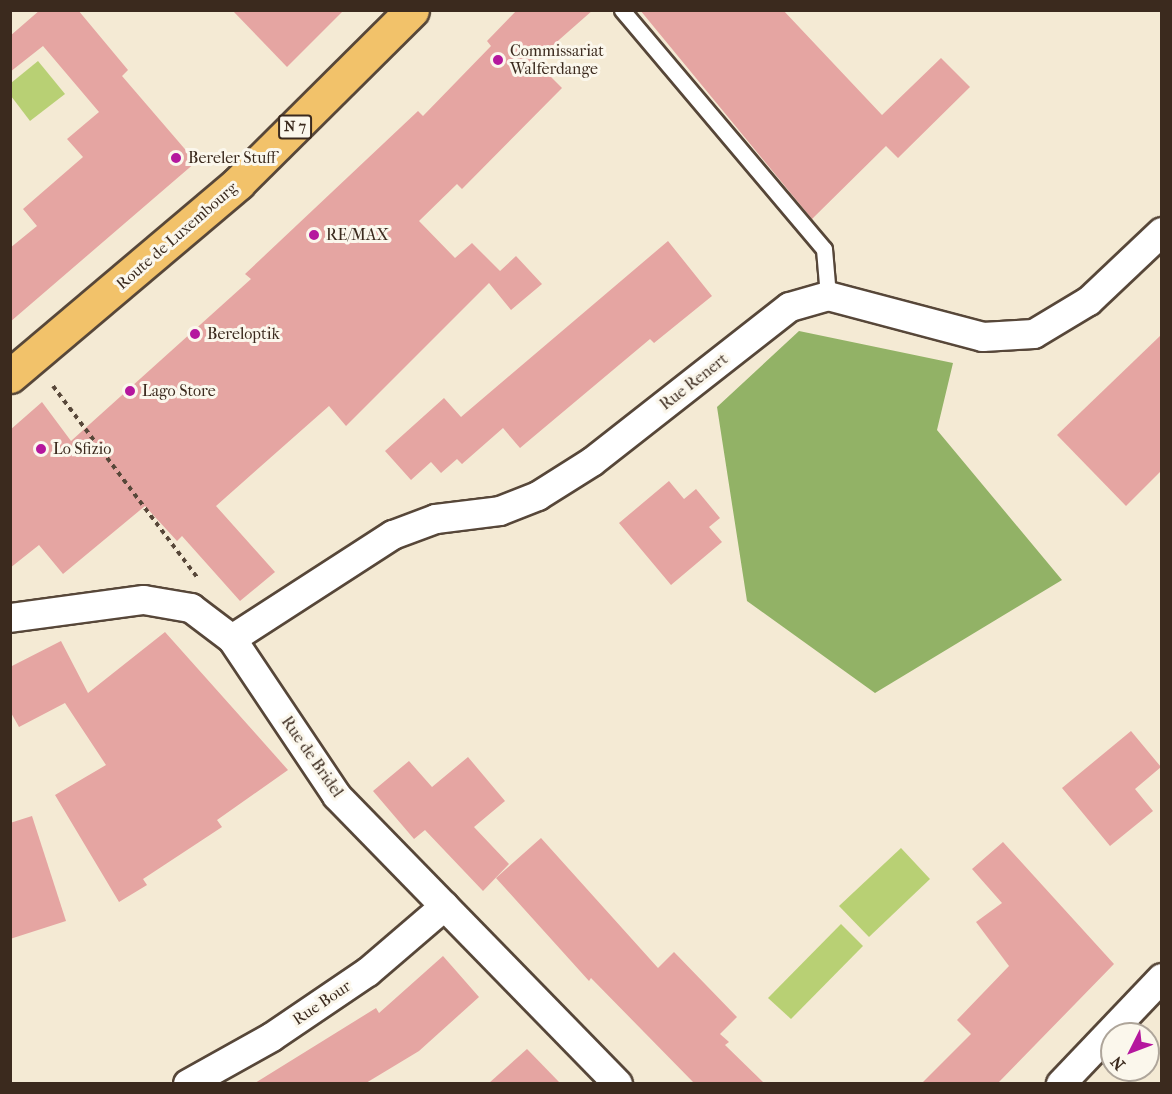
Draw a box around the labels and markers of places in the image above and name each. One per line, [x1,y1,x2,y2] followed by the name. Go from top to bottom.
[510,41,604,79] place label: Commissariat Walferdange
[491,53,505,67] marker: Commissariat Walferdange
[188,148,276,168] place label: Bereler Stuff
[169,151,183,165] marker: Bereler Stuff
[326,225,389,245] place label: RE/MAX
[307,228,321,242] marker: RE/MAX
[207,324,280,344] place label: Bereloptik
[188,327,202,341] marker: Bereloptik
[142,381,216,401] place label: Lago Store
[123,384,137,398] marker: Lago Store
[53,439,111,459] place label: Lo Sfizio
[34,442,48,456] marker: Lo Sfizio

